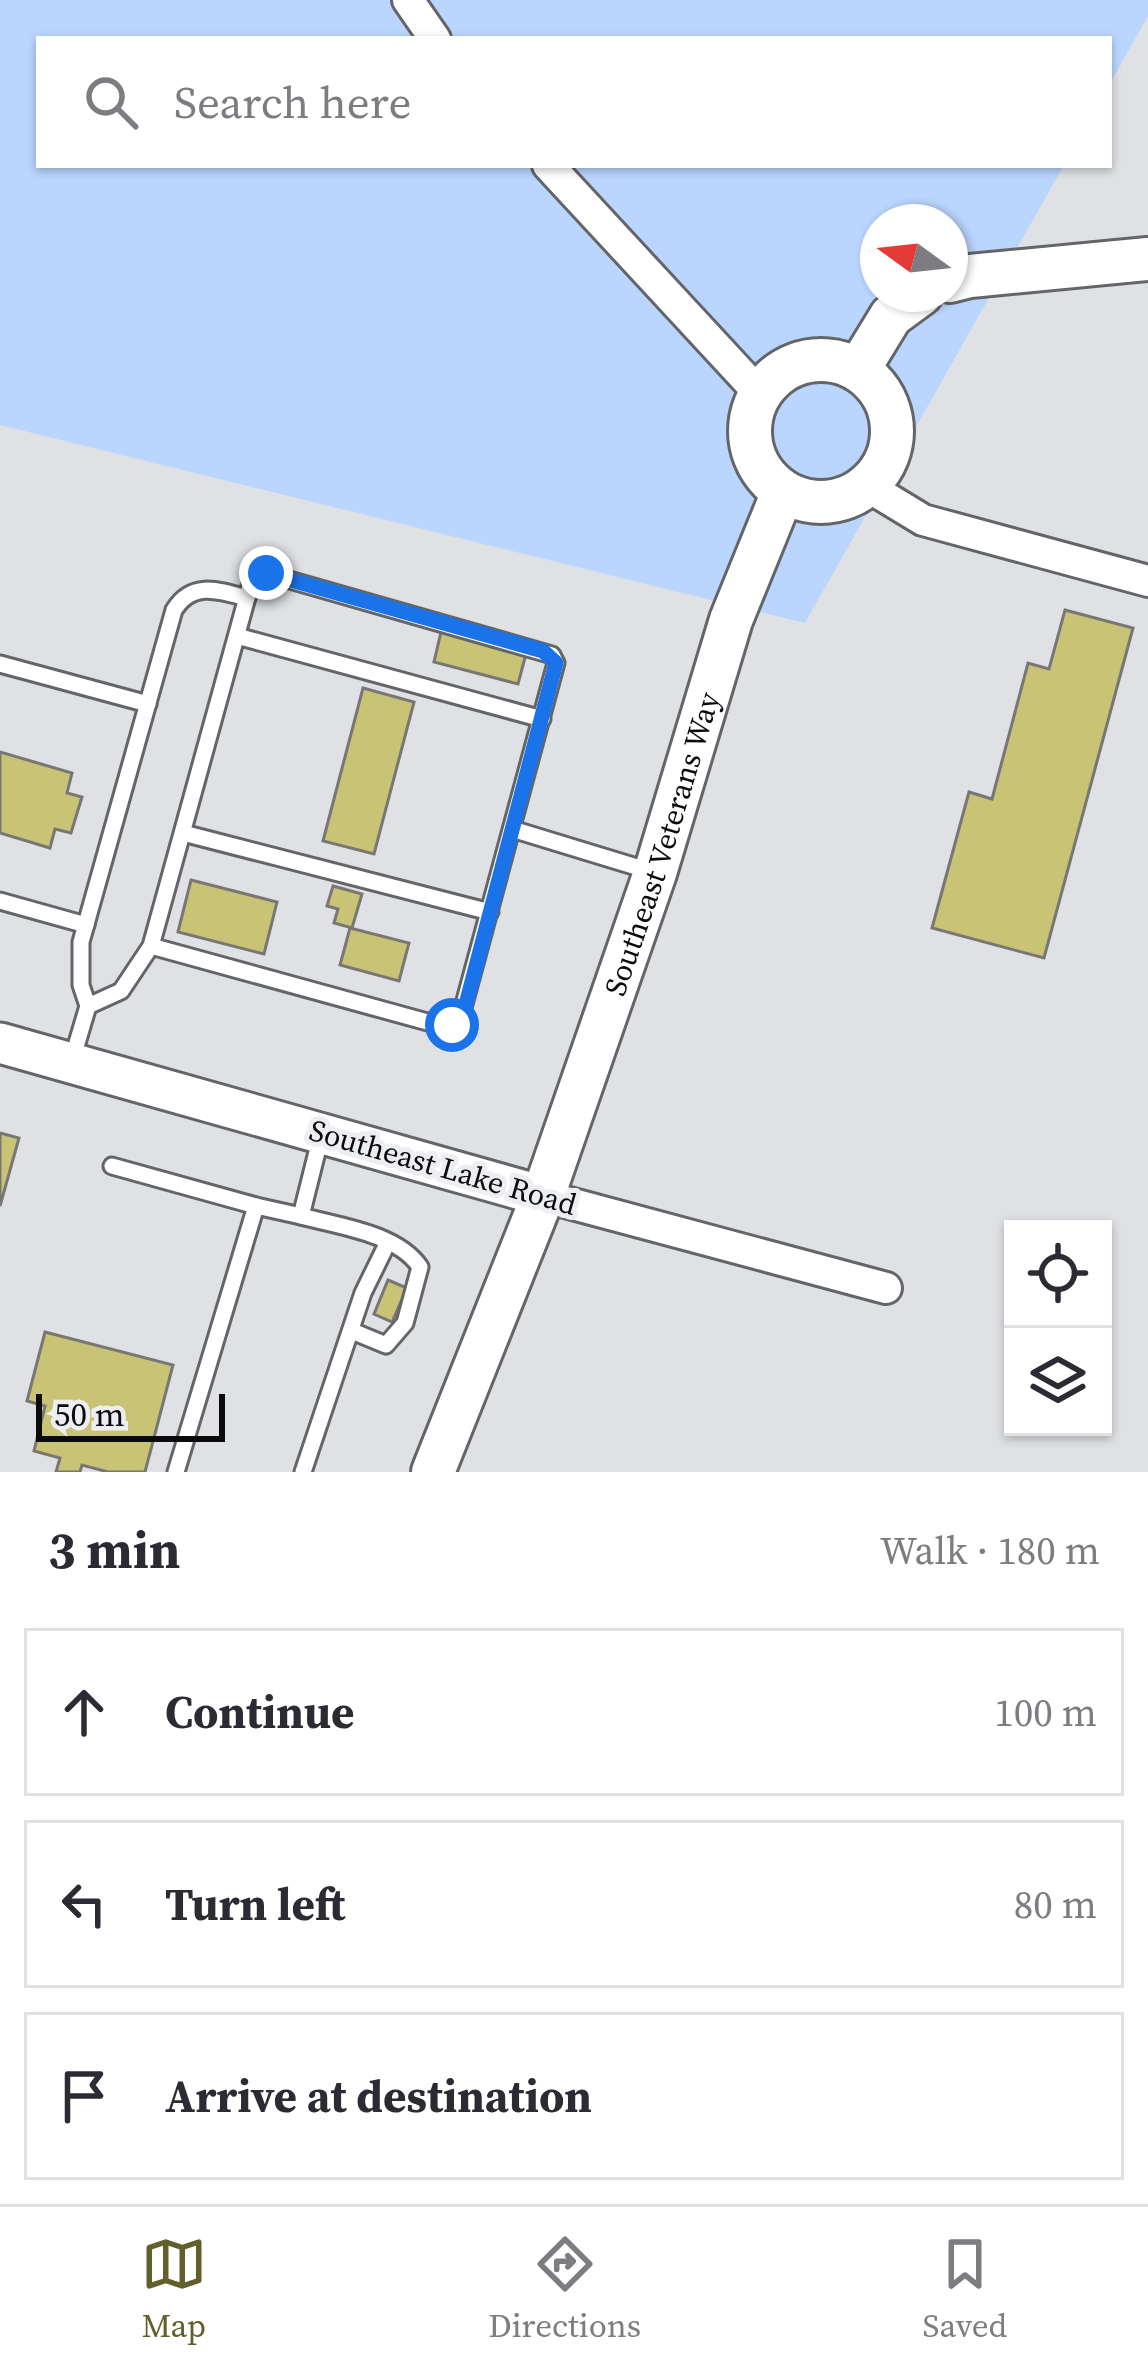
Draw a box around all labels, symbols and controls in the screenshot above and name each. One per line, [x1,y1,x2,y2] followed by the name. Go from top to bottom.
[36,36,1112,168] search box
[78,69,144,135] icon: search
[174,71,411,133] text: Search here
[860,204,968,312] north arrow
[239,546,293,600] route end
[594,686,729,1001] street label: Southeast Veterans Way
[425,998,479,1052] route start
[305,1109,581,1225] street label: Southeast Lake Road
[1004,1220,1112,1436] map controls
[1004,1220,1112,1328] button: locate
[1004,1328,1112,1436] button: layers
[36,1388,225,1441] scale bar
[54,1392,124,1437] text: 50 m
[48,1515,180,1585] text: 3 min
[880,1524,1100,1577] text: Walk · 180 m
[51,1679,117,1745] icon: ahead
[165,1681,354,1743] text: Continue
[994,1686,1097,1739] text: 100 m
[51,1871,117,1937] icon: left
[165,1873,345,1935] text: Turn left
[1014,1878,1097,1931] text: 80 m
[51,2063,117,2129] icon: arrive
[165,2065,592,2127] text: Arrive at destination
[141,2231,207,2348] tab: Map
[488,2231,641,2348] tab: Directions
[923,2231,1007,2348] tab: Saved

